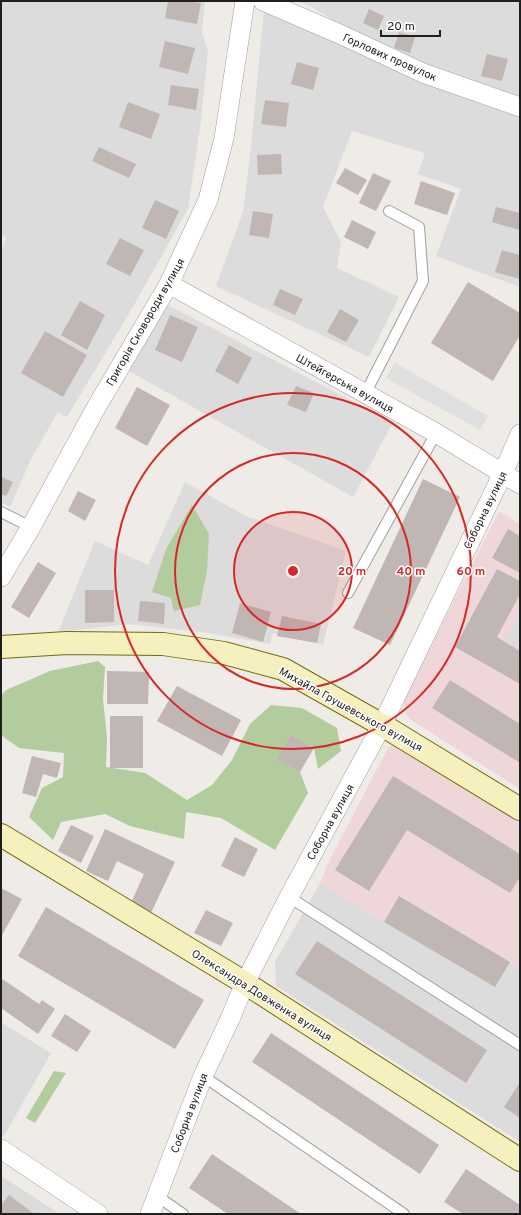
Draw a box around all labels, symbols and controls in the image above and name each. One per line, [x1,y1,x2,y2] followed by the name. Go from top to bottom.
[381,12,440,38] scale bar
[387,19,415,35] text: 20 m
[340,31,439,85] street label: Горлових провулок
[104,256,188,389] street label: Григорія Сковороди вулиця
[293,351,396,417] street label: Штейгерська вулиця
[461,469,511,552] street label: Соборна вулиця
[286,564,300,578] centre of rings
[338,564,366,580] text: 20 m
[396,564,426,580] text: 40 m
[457,564,485,580] text: 60 m
[276,664,425,755] street label: Михайла Грушевського вулиця
[304,782,358,863] street label: Соборна вулиця
[189,947,334,1045] street label: Олександра Довженка вулиця
[168,1071,212,1156] street label: Соборна вулиця

